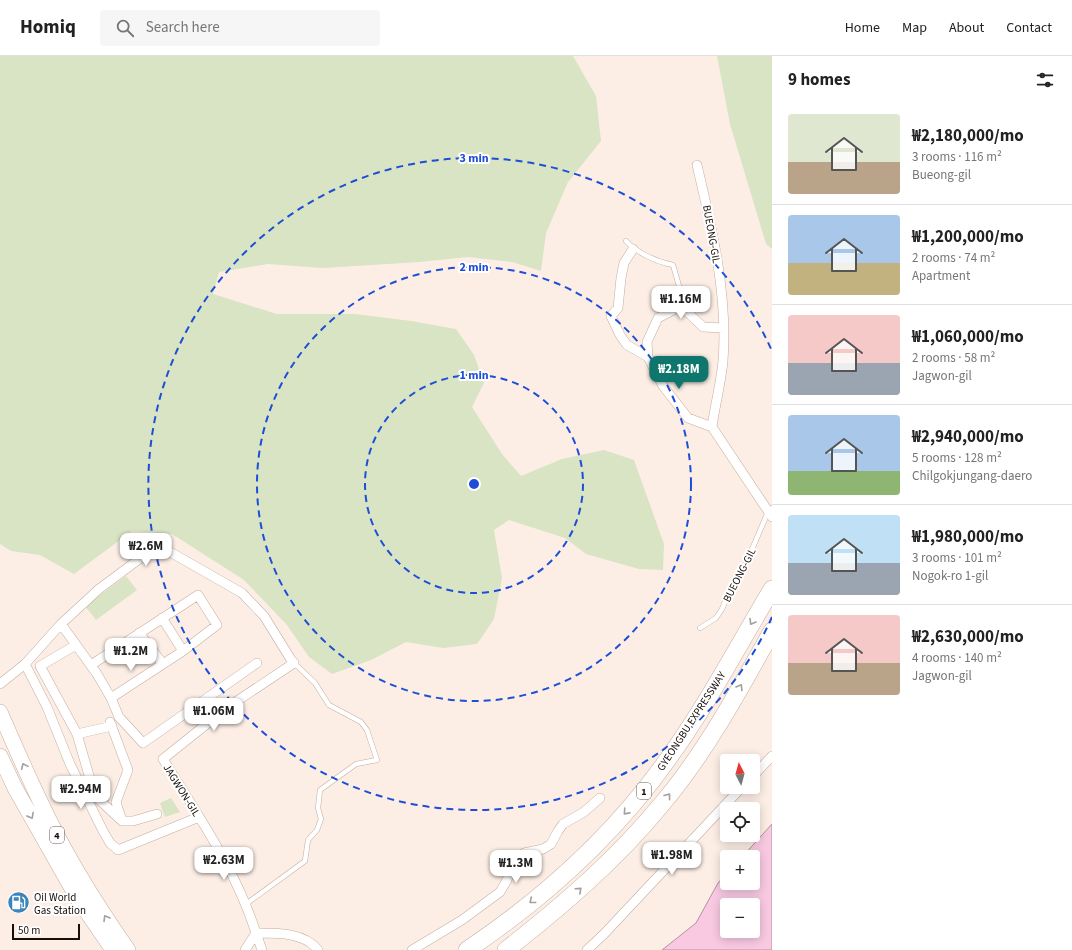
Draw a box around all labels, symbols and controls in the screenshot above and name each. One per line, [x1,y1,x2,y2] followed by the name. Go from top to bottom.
[100,10,380,46] search box
[20,14,76,41] text: Homiq
[114,17,136,39] icon: search
[146,17,220,38] text: Search here
[845,18,880,38] text: Home
[902,18,927,38] text: Map
[949,18,984,38] text: About
[1006,18,1052,38] text: Contact
[788,68,850,92] text: 9 homes
[1034,69,1056,91] icon: filters
[912,124,1024,148] text: ₩2,180,000/mo
[820,130,868,178] icon: home
[912,148,1002,166] text: 3 rooms · 116 m²
[459,150,489,167] text: 3 min
[912,166,971,184] text: Bueong-gil
[699,204,724,265] street label: BUEONG-GIL
[912,225,1024,249] text: ₩1,200,000/mo
[820,231,868,279] icon: home
[912,249,995,267] text: 2 rooms · 74 m²
[459,259,489,276] text: 2 min
[912,267,970,285] text: Apartment
[648,286,714,320] pin: ₩1.16M
[660,290,702,308] text: ₩1.16M
[912,325,1024,349] text: ₩1,060,000/mo
[820,331,868,379] icon: home
[912,349,995,367] text: 2 rooms · 58 m²
[646,356,712,390] pin: ₩2.18M
[658,360,700,378] text: ₩2.18M
[459,367,489,384] text: 1 min
[912,367,972,385] text: Jagwon-gil
[912,425,1024,449] text: ₩2,940,000/mo
[820,431,868,479] icon: home
[912,449,1002,467] text: 5 rooms · 128 m²
[912,467,1032,485] text: Chilgokjungang-daero
[467,477,481,491] centre of rings
[912,525,1024,549] text: ₩1,980,000/mo
[820,531,868,579] icon: home
[118,533,174,567] pin: ₩2.6M
[129,537,163,555] text: ₩2.6M
[719,545,760,605] street label: BUEONG-GIL
[912,549,1002,567] text: 3 rooms · 101 m²
[912,567,988,585] text: Nogok-ro 1-gil
[750,618,757,625] one-way arrow
[912,625,1024,649] text: ₩2,630,000/mo
[820,631,868,679] icon: home
[103,638,159,672] pin: ₩1.2M
[114,642,148,660] text: ₩1.2M
[912,649,1002,667] text: 4 rooms · 140 m²
[912,667,972,685] text: Jagwon-gil
[654,668,730,774] street label: GYEONGBU EXPRESSWAY
[735,684,742,691] one-way arrow
[181,698,247,732] pin: ₩1.06M
[193,702,235,720] text: ₩1.06M
[720,754,760,794] north arrow
[720,754,760,938] map controls
[159,761,204,820] street label: JAGWON-GIL
[21,763,29,770] one-way arrow
[48,776,114,810] pin: ₩2.94M
[60,780,102,798] text: ₩2.94M
[637,783,651,799] road number: 1
[664,793,671,800] one-way arrow
[720,802,760,842] button: locate
[624,807,631,814] one-way arrow
[26,811,33,819] one-way arrow
[50,827,64,843] road number: 4
[639,842,705,876] pin: ₩1.98M
[651,846,693,864] text: ₩1.98M
[191,847,257,881] pin: ₩2.63M
[488,850,544,884] pin: ₩1.3M
[720,850,760,890] button: +
[203,851,245,869] text: ₩2.63M
[499,854,533,872] text: ₩1.3M
[574,887,582,894] one-way arrow
[5,890,31,916] fuel station icon: Oil World Gas Station
[34,890,86,918] place label: Oil World Gas Station
[530,897,537,904] one-way arrow
[720,898,760,938] button: −
[103,915,110,922] one-way arrow
[12,922,80,941] scale bar
[18,923,40,938] text: 50 m

